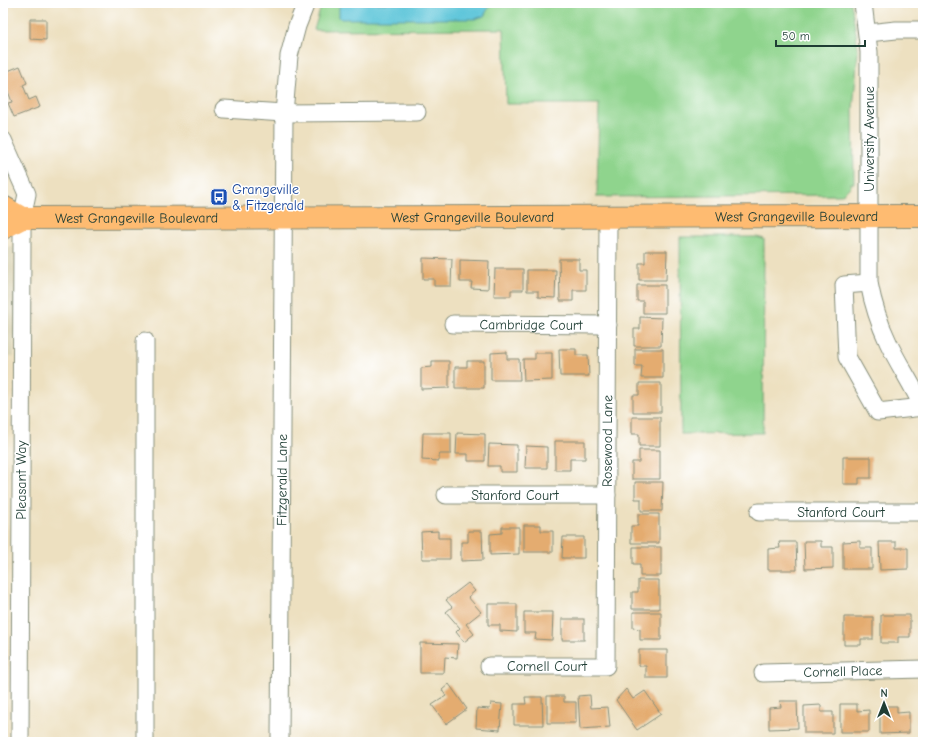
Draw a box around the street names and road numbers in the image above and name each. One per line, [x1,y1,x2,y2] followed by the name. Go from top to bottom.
[861,86,878,192] street label: University Avenue
[391,208,554,226] street label: West Grangeville Boulevard
[715,208,878,225] street label: West Grangeville Boulevard
[55,209,218,226] street label: West Grangeville Boulevard
[479,316,584,333] street label: Cambridge Court
[598,395,616,487] street label: Rosewood Lane
[273,434,290,526] street label: Fitzgerald Lane
[13,440,30,520] street label: Pleasant Way
[471,487,560,504] street label: Stanford Court
[797,504,886,521] street label: Stanford Court
[507,658,588,675] street label: Cornell Court
[803,662,883,680] street label: Cornell Place

